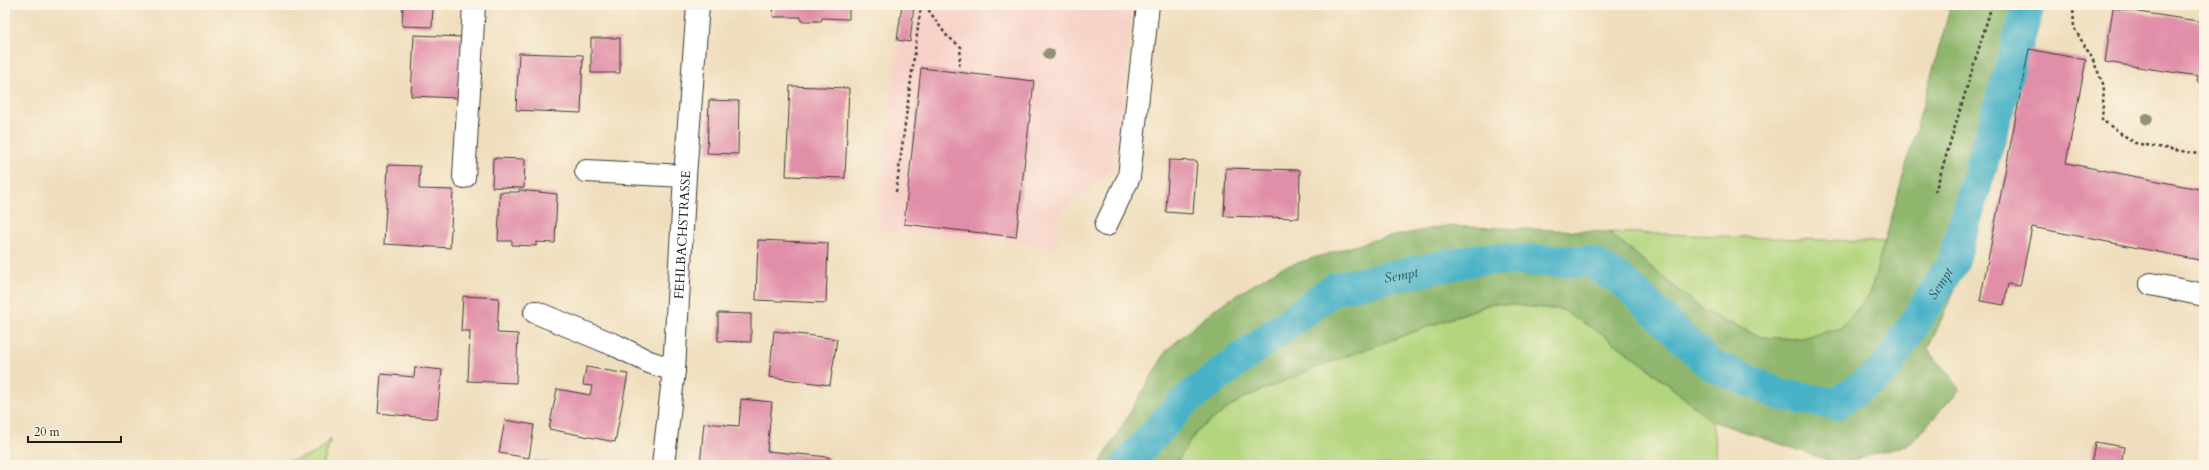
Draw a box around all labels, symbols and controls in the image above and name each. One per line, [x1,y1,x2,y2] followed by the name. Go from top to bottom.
[670,170,695,300] street label: FEHLBACHSTRASSE
[1382,262,1421,288] water label: Sempt
[1923,263,1958,303] water label: Sempt
[28,418,121,444] scale bar
[34,424,61,440] text: 20 m

